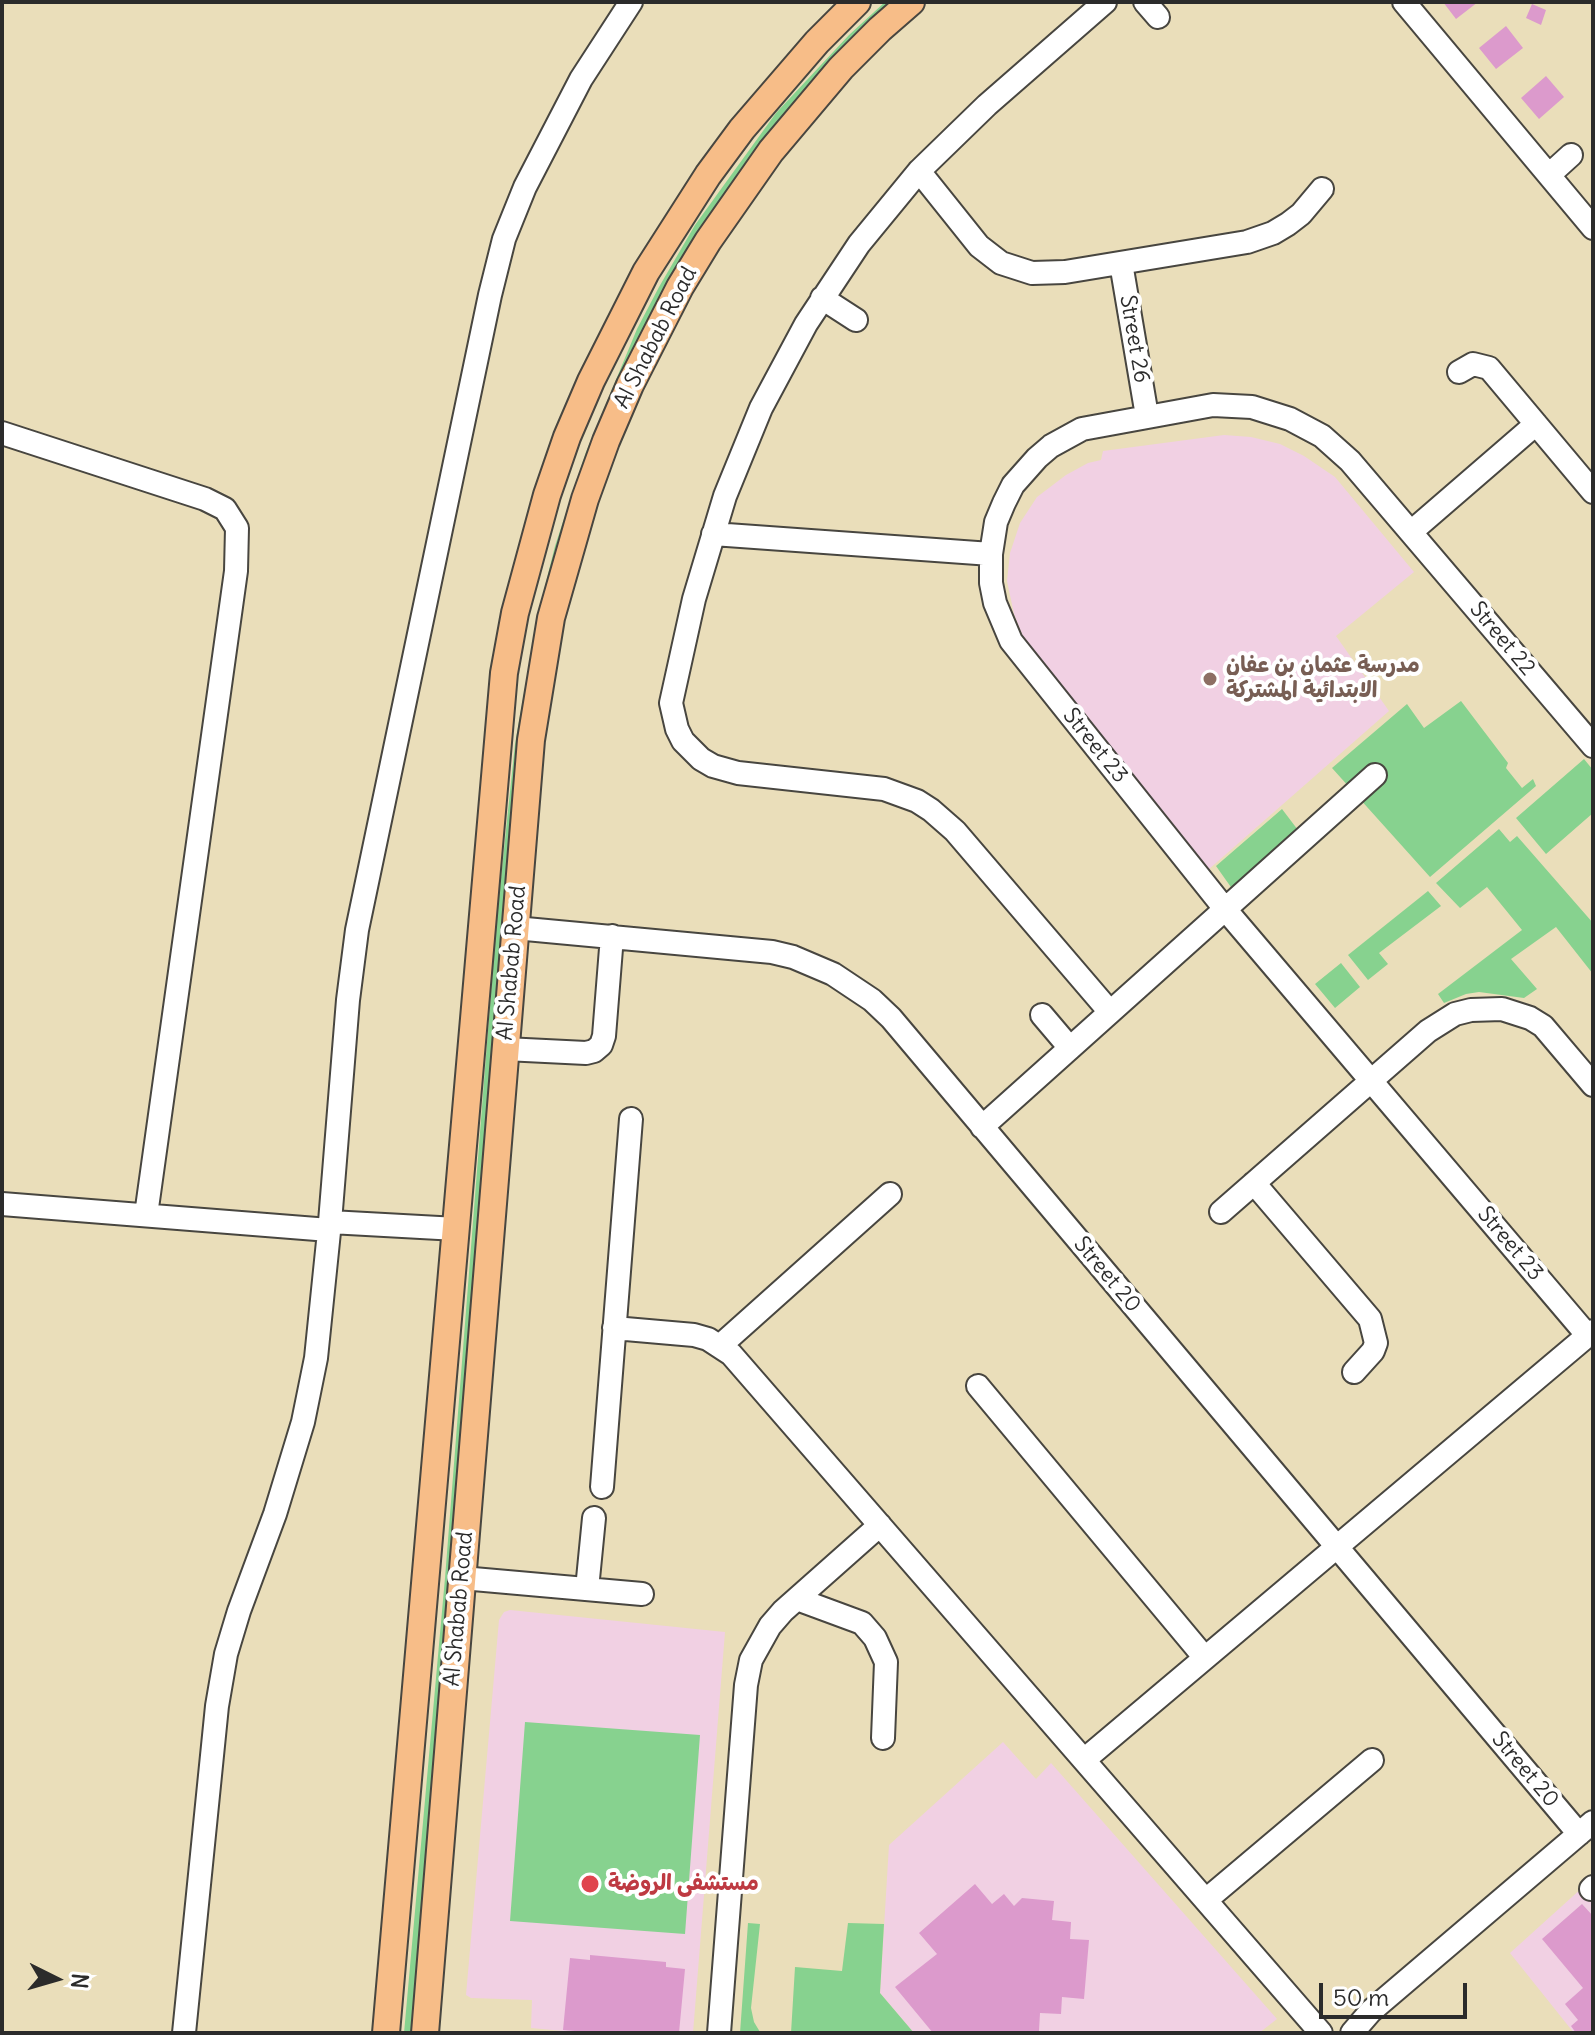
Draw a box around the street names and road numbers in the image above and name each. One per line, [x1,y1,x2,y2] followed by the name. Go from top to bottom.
[609,263,703,413] street label: Al Shabab Road
[1113,293,1155,385] street label: Street 26
[1464,597,1540,681] street label: Street 22
[1057,703,1133,789] street label: Street 23
[492,884,532,1042] street label: Al Shabab Road
[1471,1202,1549,1286] street label: Street 23
[1068,1232,1146,1318] street label: Street 20
[439,1530,479,1688] street label: Al Shabab Road
[1486,1727,1564,1813] street label: Street 20

